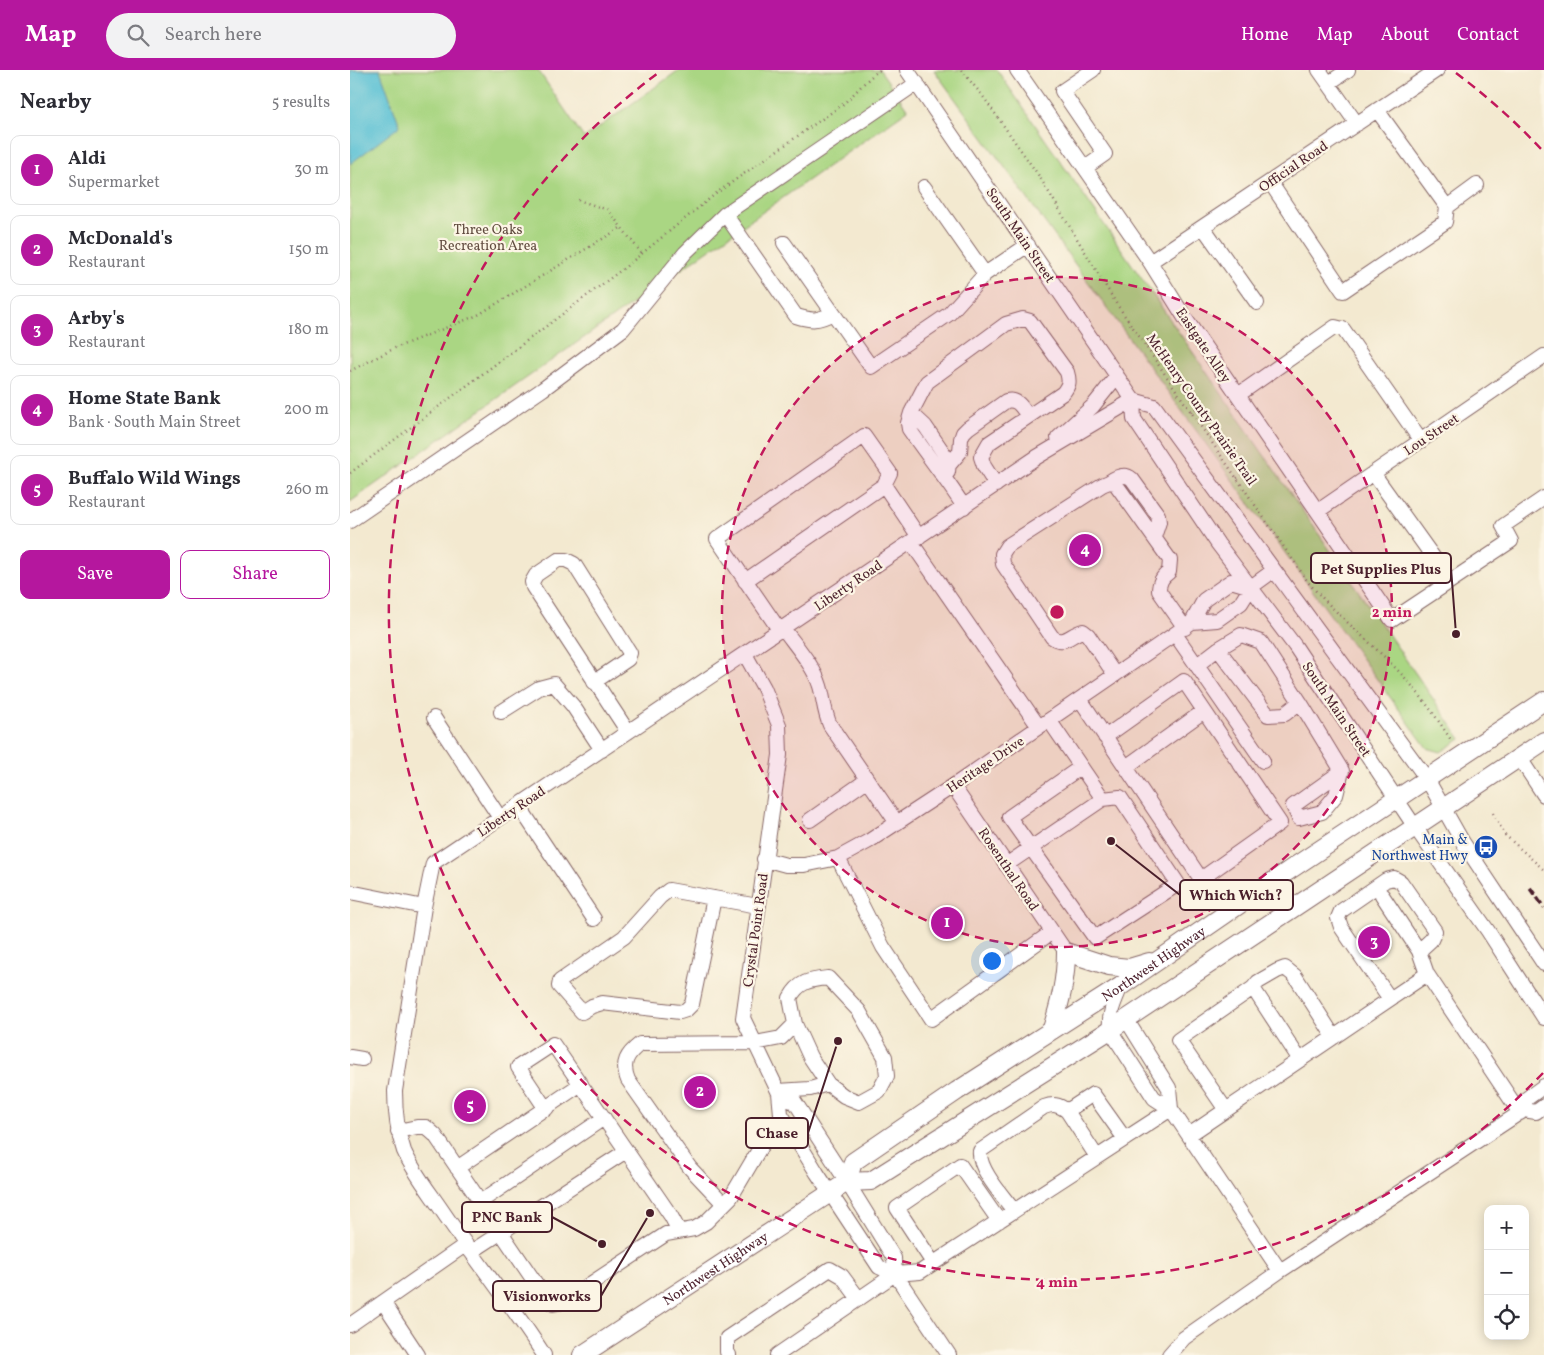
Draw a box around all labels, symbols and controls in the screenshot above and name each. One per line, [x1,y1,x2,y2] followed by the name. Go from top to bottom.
[106,13,456,58] search box
[25,18,76,52] text: Map
[124,21,152,49] icon: search
[164,22,262,48] text: Search here
[1241,23,1289,48] text: Home
[1317,23,1353,48] text: Map
[1381,23,1429,48] text: About
[1457,23,1519,48] text: Contact
[20,88,91,117] text: Nearby
[272,92,330,114] text: 5 results
[1256,137,1332,197] street label: Official Road
[68,146,106,172] text: Aldi
[34,159,40,181] text: 1
[294,159,329,181] text: 30 m
[68,172,160,194] text: Supermarket
[981,184,1059,287] street label: South Main Street
[439,221,537,256] park label: Three Oaks Recreation Area
[68,226,173,252] text: McDonald's
[33,239,41,261] text: 2
[288,239,329,261] text: 150 m
[68,252,146,274] text: Restaurant
[1171,305,1235,387] street label: Eastgate Alley
[68,306,125,332] text: Arby's
[33,319,41,341] text: 3
[288,319,329,341] text: 180 m
[1141,330,1261,490] street label: McHenry County Prairie Trail
[68,332,146,354] text: Restaurant
[68,386,221,412] text: Home State Bank
[32,399,42,421] text: 4
[284,399,329,421] text: 200 m
[1401,410,1463,461] street label: Lou Street
[68,412,241,434] text: Bank · South Main Street
[68,466,241,492] text: Buffalo Wild Wings
[33,479,41,501] text: 5
[285,479,329,501] text: 260 m
[68,492,146,514] text: Restaurant
[1069,531,1101,569] pin: 4
[20,550,170,599] button: Save
[180,550,330,599] button: Share
[1311,553,1451,583] callout: Pet Supplies Plus
[811,556,887,616] street label: Liberty Road
[1321,560,1441,581] text: Pet Supplies Plus
[1048,603,1066,621] centre of rings
[1372,603,1412,624] text: 2 min
[1297,658,1375,761] street label: South Main Street
[943,732,1029,798] street label: Heritage Drive
[474,782,550,842] street label: Liberty Road
[973,824,1043,915] street label: Rosenthal Road
[1372,831,1468,866] place label: Main & Northwest Hwy
[1473,834,1499,860] bus stop icon: Main & Northwest Hwy
[739,872,774,988] street label: Crystal Point Road
[1180,880,1293,910] callout: Which Wich?
[1189,886,1283,907] text: Which Wich?
[931,904,963,942] pin: 1
[1098,922,1210,1007] street label: Northwest Highway
[1358,923,1390,961] pin: 3
[979,948,1005,974] your location
[684,1073,716,1111] pin: 2
[454,1087,486,1125] pin: 5
[746,1118,808,1148] callout: Chase
[756,1124,798,1145] text: Chase
[462,1202,552,1232] callout: PNC Bank
[1484,1205,1529,1340] map controls
[1484,1205,1529,1250] button: +
[472,1208,542,1229] text: PNC Bank
[660,1228,773,1311] street label: Northwest Highway
[1484,1250,1529,1295] button: −
[1036,1273,1078,1294] text: 4 min
[493,1281,601,1311] callout: Visionworks
[503,1287,591,1308] text: Visionworks
[1484,1295,1529,1340] button: locate

